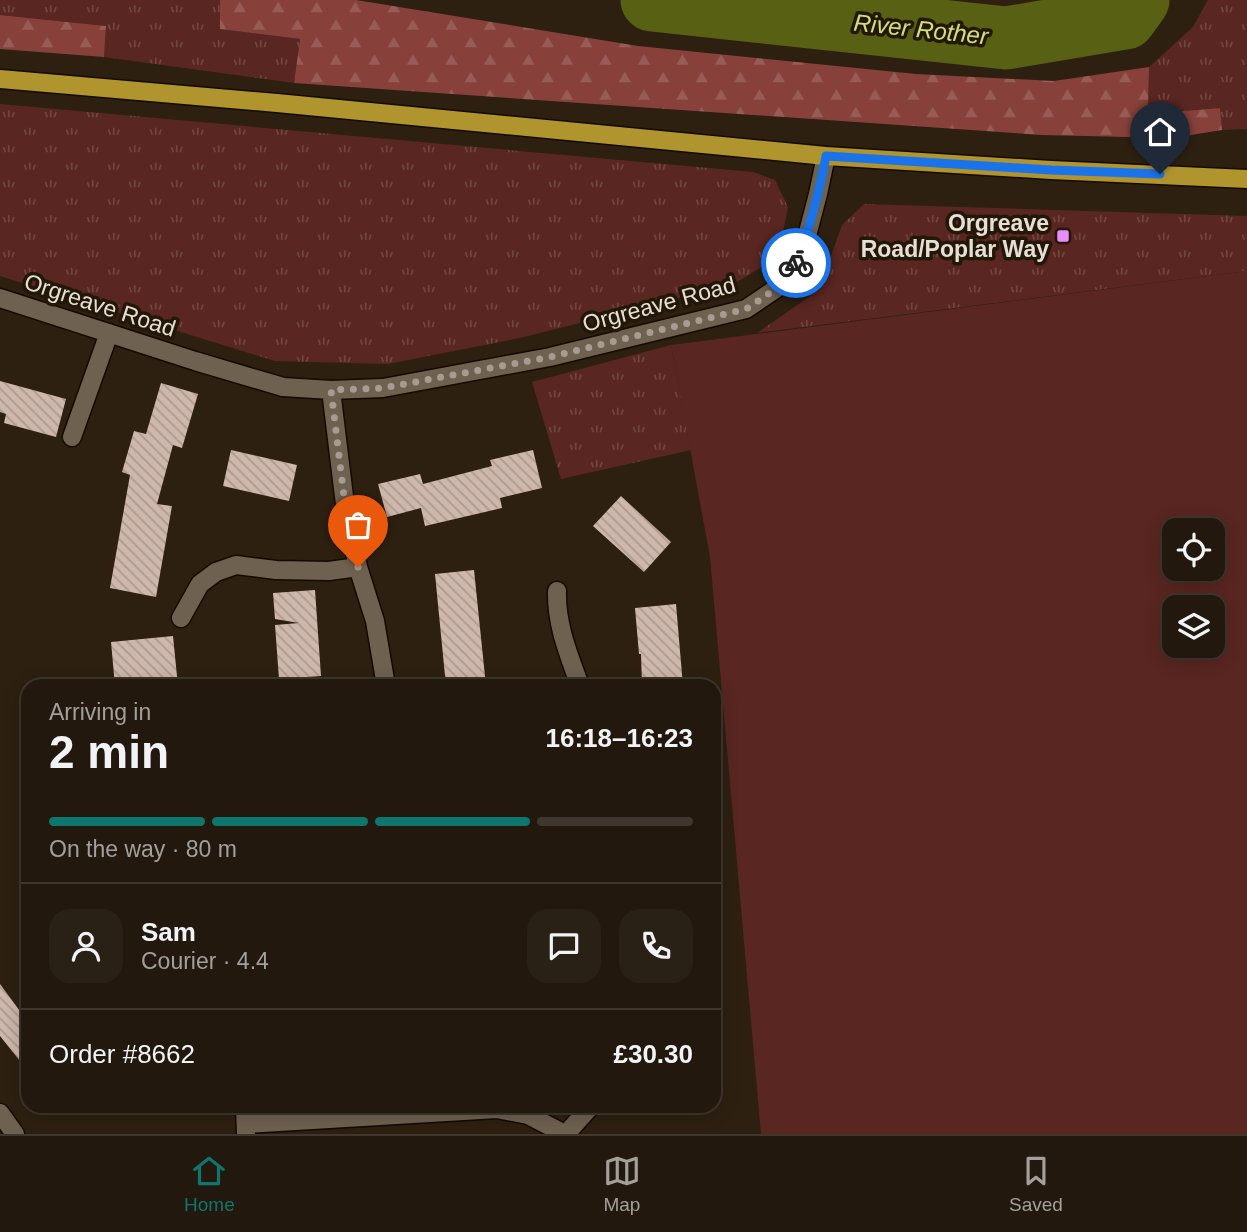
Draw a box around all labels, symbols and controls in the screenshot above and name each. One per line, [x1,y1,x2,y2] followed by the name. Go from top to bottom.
[853,9,990,50] water label: River Rother
[1130,102,1190,174] pin
[1141,113,1179,151] icon: home
[861,210,1049,262] place label: Orgreave Road/Poplar Way
[761,228,831,298] courier
[1055,228,1071,244] marker: Orgreave Road/Poplar Way
[777,244,815,282] icon: bike
[21,268,179,342] street label: Orgreave Road
[580,271,738,337] street label: Orgreave Road
[328,495,388,567] pin
[339,506,377,544] icon: bag
[1162,518,1225,658] map controls
[1162,518,1225,581] button: locate
[1162,595,1225,658] button: layers
[49,699,151,725] text: Arriving in
[546,723,693,753] text: 16:18–16:23
[49,726,169,778] text: 2 min
[49,836,237,862] text: On the way · 80 m
[49,909,123,983] button: person
[527,909,601,983] button: chat
[619,909,693,983] button: phone
[141,917,196,947] text: Sam
[141,948,269,974] text: Courier · 4.4
[49,1039,195,1069] text: Order #8662
[613,1039,693,1069] text: £30.30
[184,1152,235,1216] tab: Home
[603,1152,641,1216] tab: Map
[1009,1152,1063,1216] tab: Saved

